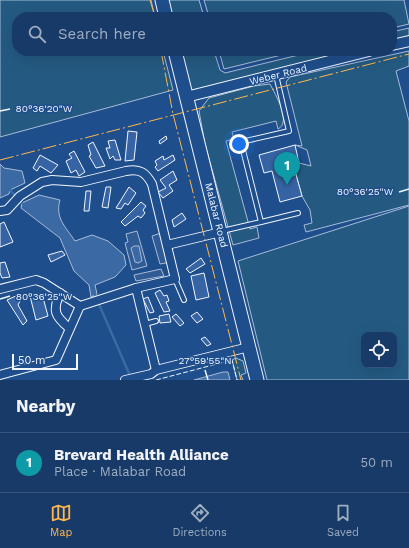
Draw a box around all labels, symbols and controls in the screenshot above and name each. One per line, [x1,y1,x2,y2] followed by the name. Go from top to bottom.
[12,12,397,56] search box
[26,23,48,45] icon: search
[58,25,146,43] text: Search here
[248,62,308,87] street label: Weber Road
[16,103,73,114] text: 80°36'20"W
[229,134,249,154] your location
[274,152,300,185] pin: 1
[203,182,230,249] street label: Malabar Road
[337,186,394,197] text: 80°36'25"W
[16,291,73,302] text: 80°36'25"W
[361,332,397,368] map controls
[361,332,397,368] button: locate
[12,352,78,371] scale bar
[18,354,45,367] text: 50 m
[178,355,232,366] text: 27°59'55"N
[16,396,75,416] text: Nearby
[54,446,229,464] text: Brevard Health Alliance
[26,455,32,470] text: 1
[361,455,393,470] text: 50 m
[54,464,186,479] text: Place · Malabar Road
[50,502,72,539] tab: Map
[173,502,227,539] tab: Directions
[327,502,359,539] tab: Saved

